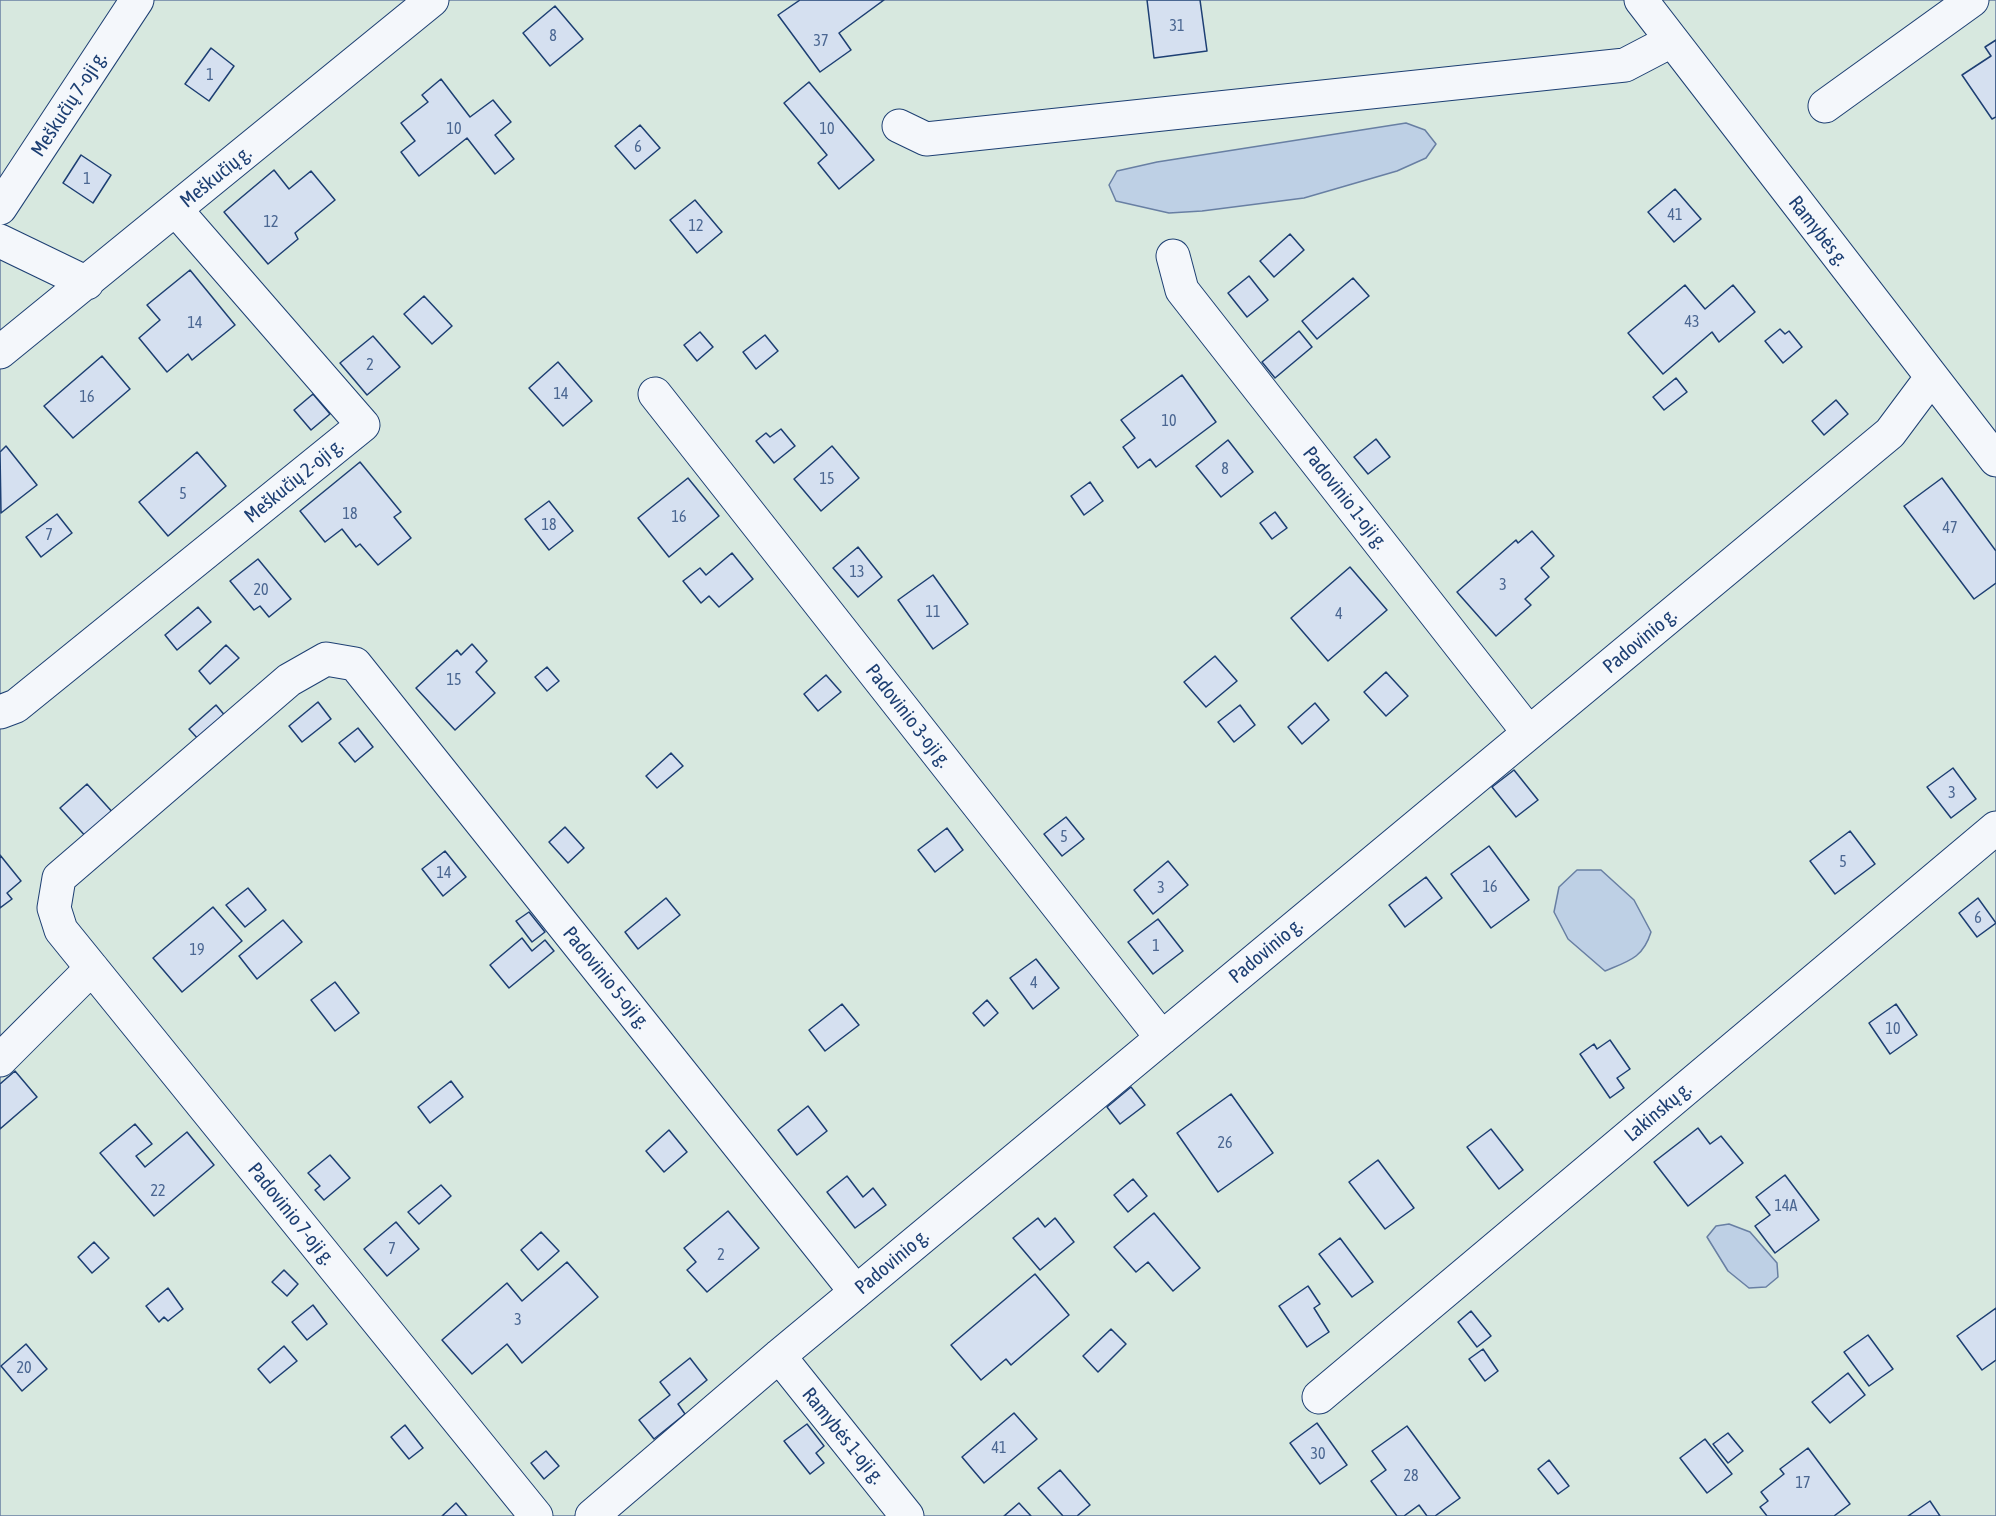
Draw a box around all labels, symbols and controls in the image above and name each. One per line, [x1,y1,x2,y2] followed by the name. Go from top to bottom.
[1169,16,1185,36] house number: 31
[549,26,557,46] house number: 8
[813,31,829,51] house number: 37
[26,47,112,161] street label: Meškučių 7-oji g.
[206,65,214,85] house number: 1
[446,119,462,139] house number: 10
[819,119,835,139] house number: 10
[634,137,642,157] house number: 6
[176,141,256,213] street label: Meškučių g.
[83,169,91,189] house number: 1
[1783,191,1853,271] street label: Ramybės g.
[1667,205,1683,225] house number: 41
[263,212,279,232] house number: 12
[688,216,704,236] house number: 12
[1684,312,1700,332] house number: 43
[187,313,203,333] house number: 14
[366,355,374,375] house number: 2
[553,384,569,404] house number: 14
[79,387,95,407] house number: 16
[1161,411,1177,431] house number: 10
[240,434,348,528] street label: Meškučių 2-oji g.
[1298,442,1392,554] street label: Padovinio 1-oji g.
[1221,459,1229,479] house number: 8
[819,469,835,489] house number: 15
[179,484,187,504] house number: 5
[342,504,358,524] house number: 18
[671,507,687,527] house number: 16
[541,515,557,535] house number: 18
[1942,518,1958,538] house number: 47
[45,525,53,545] house number: 7
[849,562,865,582] house number: 13
[1499,575,1507,595] house number: 3
[253,580,269,600] house number: 20
[925,602,941,622] house number: 11
[1598,603,1682,679] street label: Padovinio g.
[1335,604,1343,624] house number: 4
[860,660,956,772] street label: Padovinio 3-oji g.
[446,670,462,690] house number: 15
[1948,783,1956,803] house number: 3
[1060,827,1068,847] house number: 5
[1839,852,1847,872] house number: 5
[436,863,452,883] house number: 14
[1482,877,1498,897] house number: 16
[1157,878,1165,898] house number: 3
[1974,908,1982,928] house number: 6
[1224,913,1308,989] street label: Padovinio g.
[557,922,655,1034] street label: Padovinio 5-oji g.
[1152,936,1160,956] house number: 1
[189,940,205,960] house number: 19
[1030,973,1038,993] house number: 4
[1885,1019,1901,1039] house number: 10
[1620,1077,1696,1147] street label: Lakinskų g.
[1217,1133,1233,1153] house number: 26
[242,1158,340,1270] street label: Padovinio 7-oji g.
[150,1181,166,1201] house number: 22
[1775,1196,1797,1216] house number: 14A
[850,1224,934,1300] street label: Padovinio g.
[388,1239,396,1259] house number: 7
[717,1245,725,1265] house number: 2
[514,1310,522,1330] house number: 3
[16,1358,32,1378] house number: 20
[797,1383,889,1489] street label: Ramybės 1-oji g.
[991,1438,1007,1458] house number: 41
[1310,1444,1326,1464] house number: 30
[1403,1466,1419,1486] house number: 28
[1795,1473,1811,1493] house number: 17

